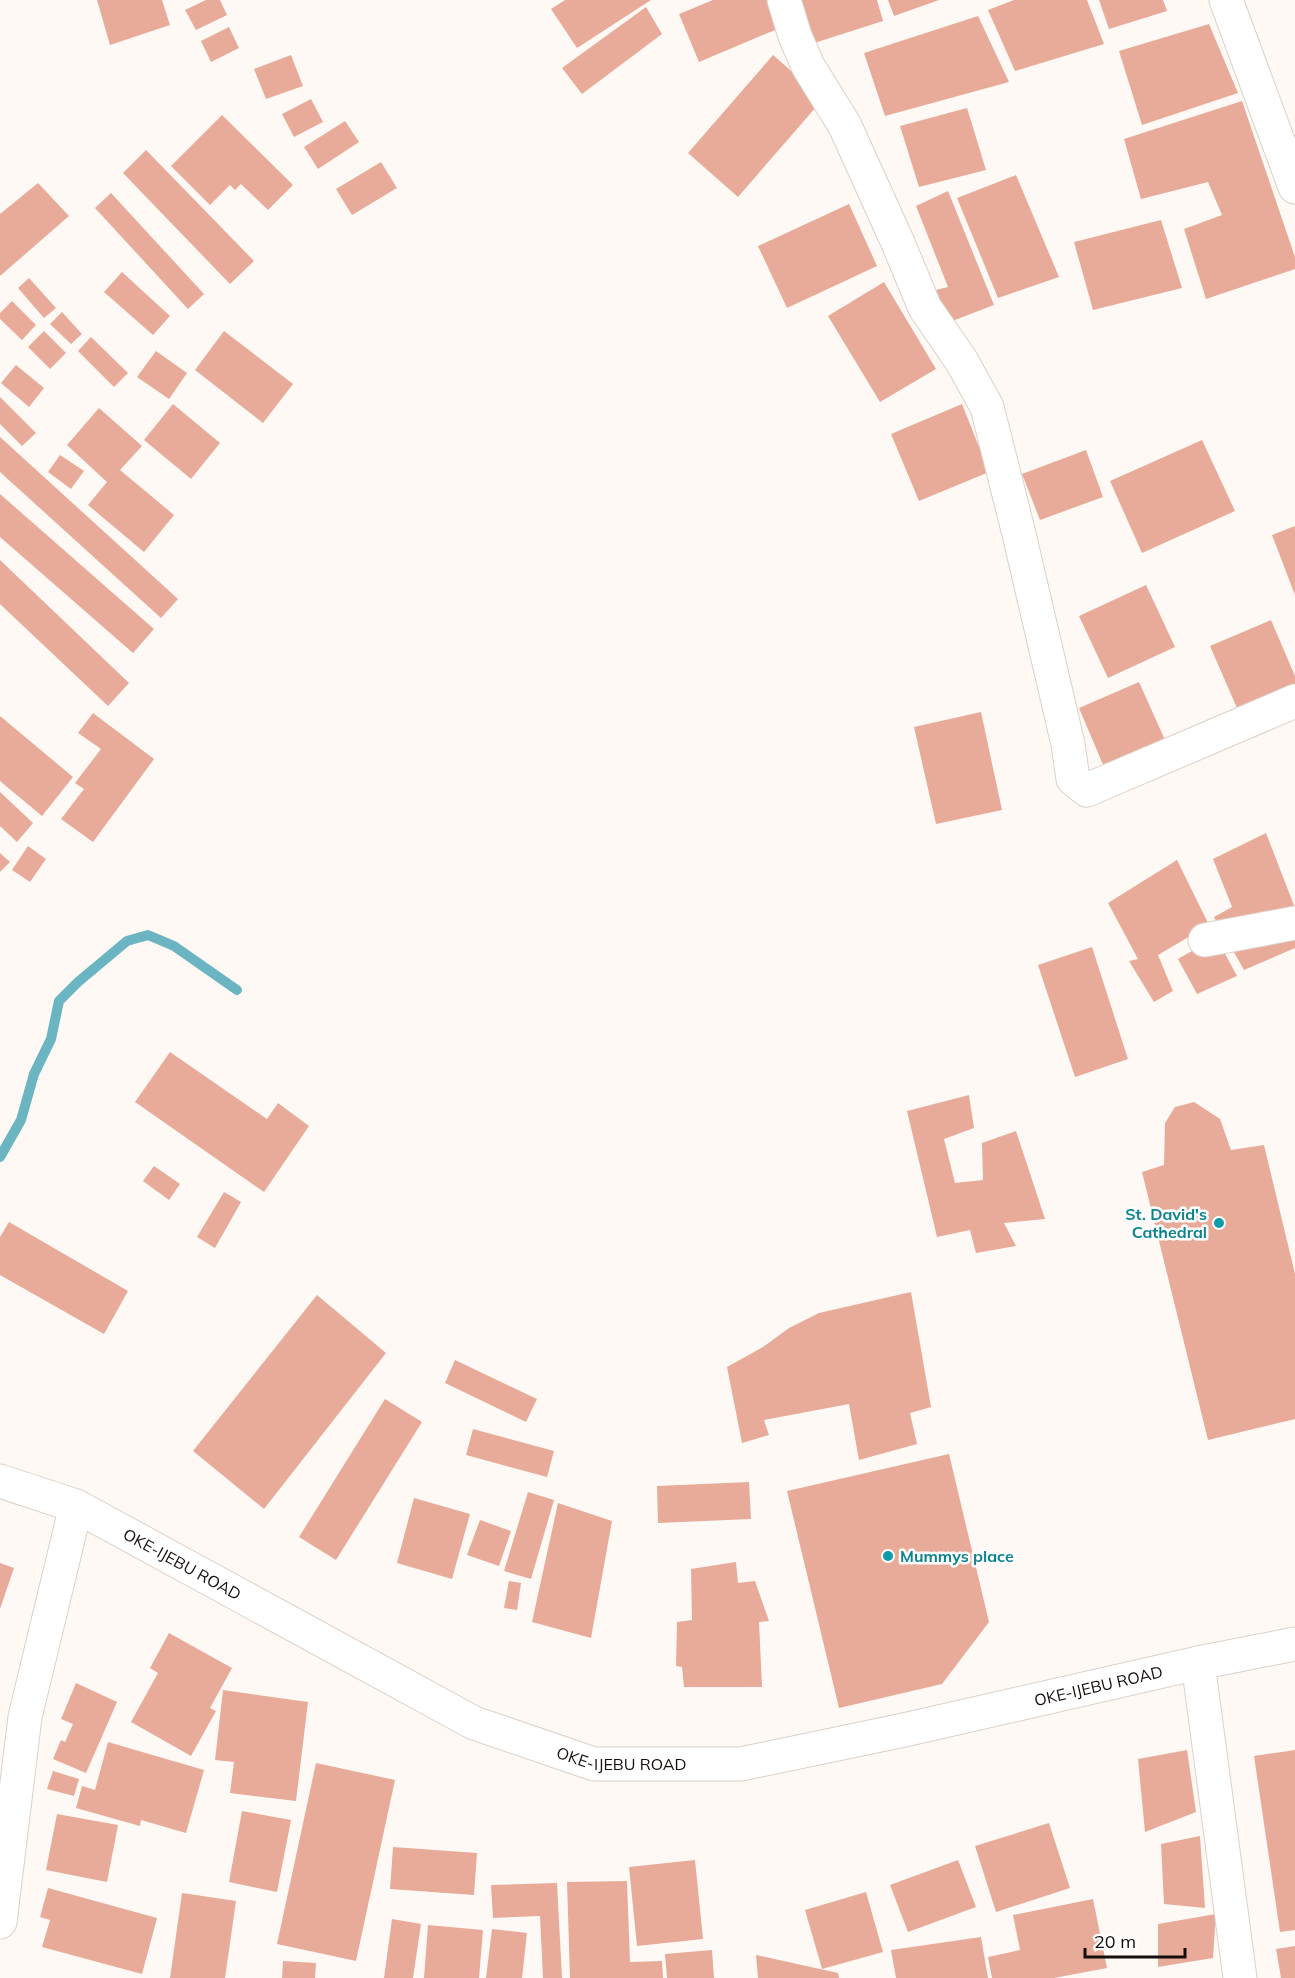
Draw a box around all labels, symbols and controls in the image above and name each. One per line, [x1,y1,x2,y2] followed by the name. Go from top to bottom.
[1125,1204,1207,1242] place label: St. David's Cathedral
[1212,1216,1226,1230] marker: St. David's Cathedral
[120,1524,245,1604] street label: OKE-IJEBU ROAD
[900,1546,1014,1566] place label: Mummys place
[881,1549,895,1563] marker: Mummys place
[1032,1661,1165,1710] street label: OKE-IJEBU ROAD
[554,1742,687,1774] street label: OKE-IJEBU ROAD
[1085,1921,1186,1959] scale bar
[1094,1930,1136,1953] text: 20 m

